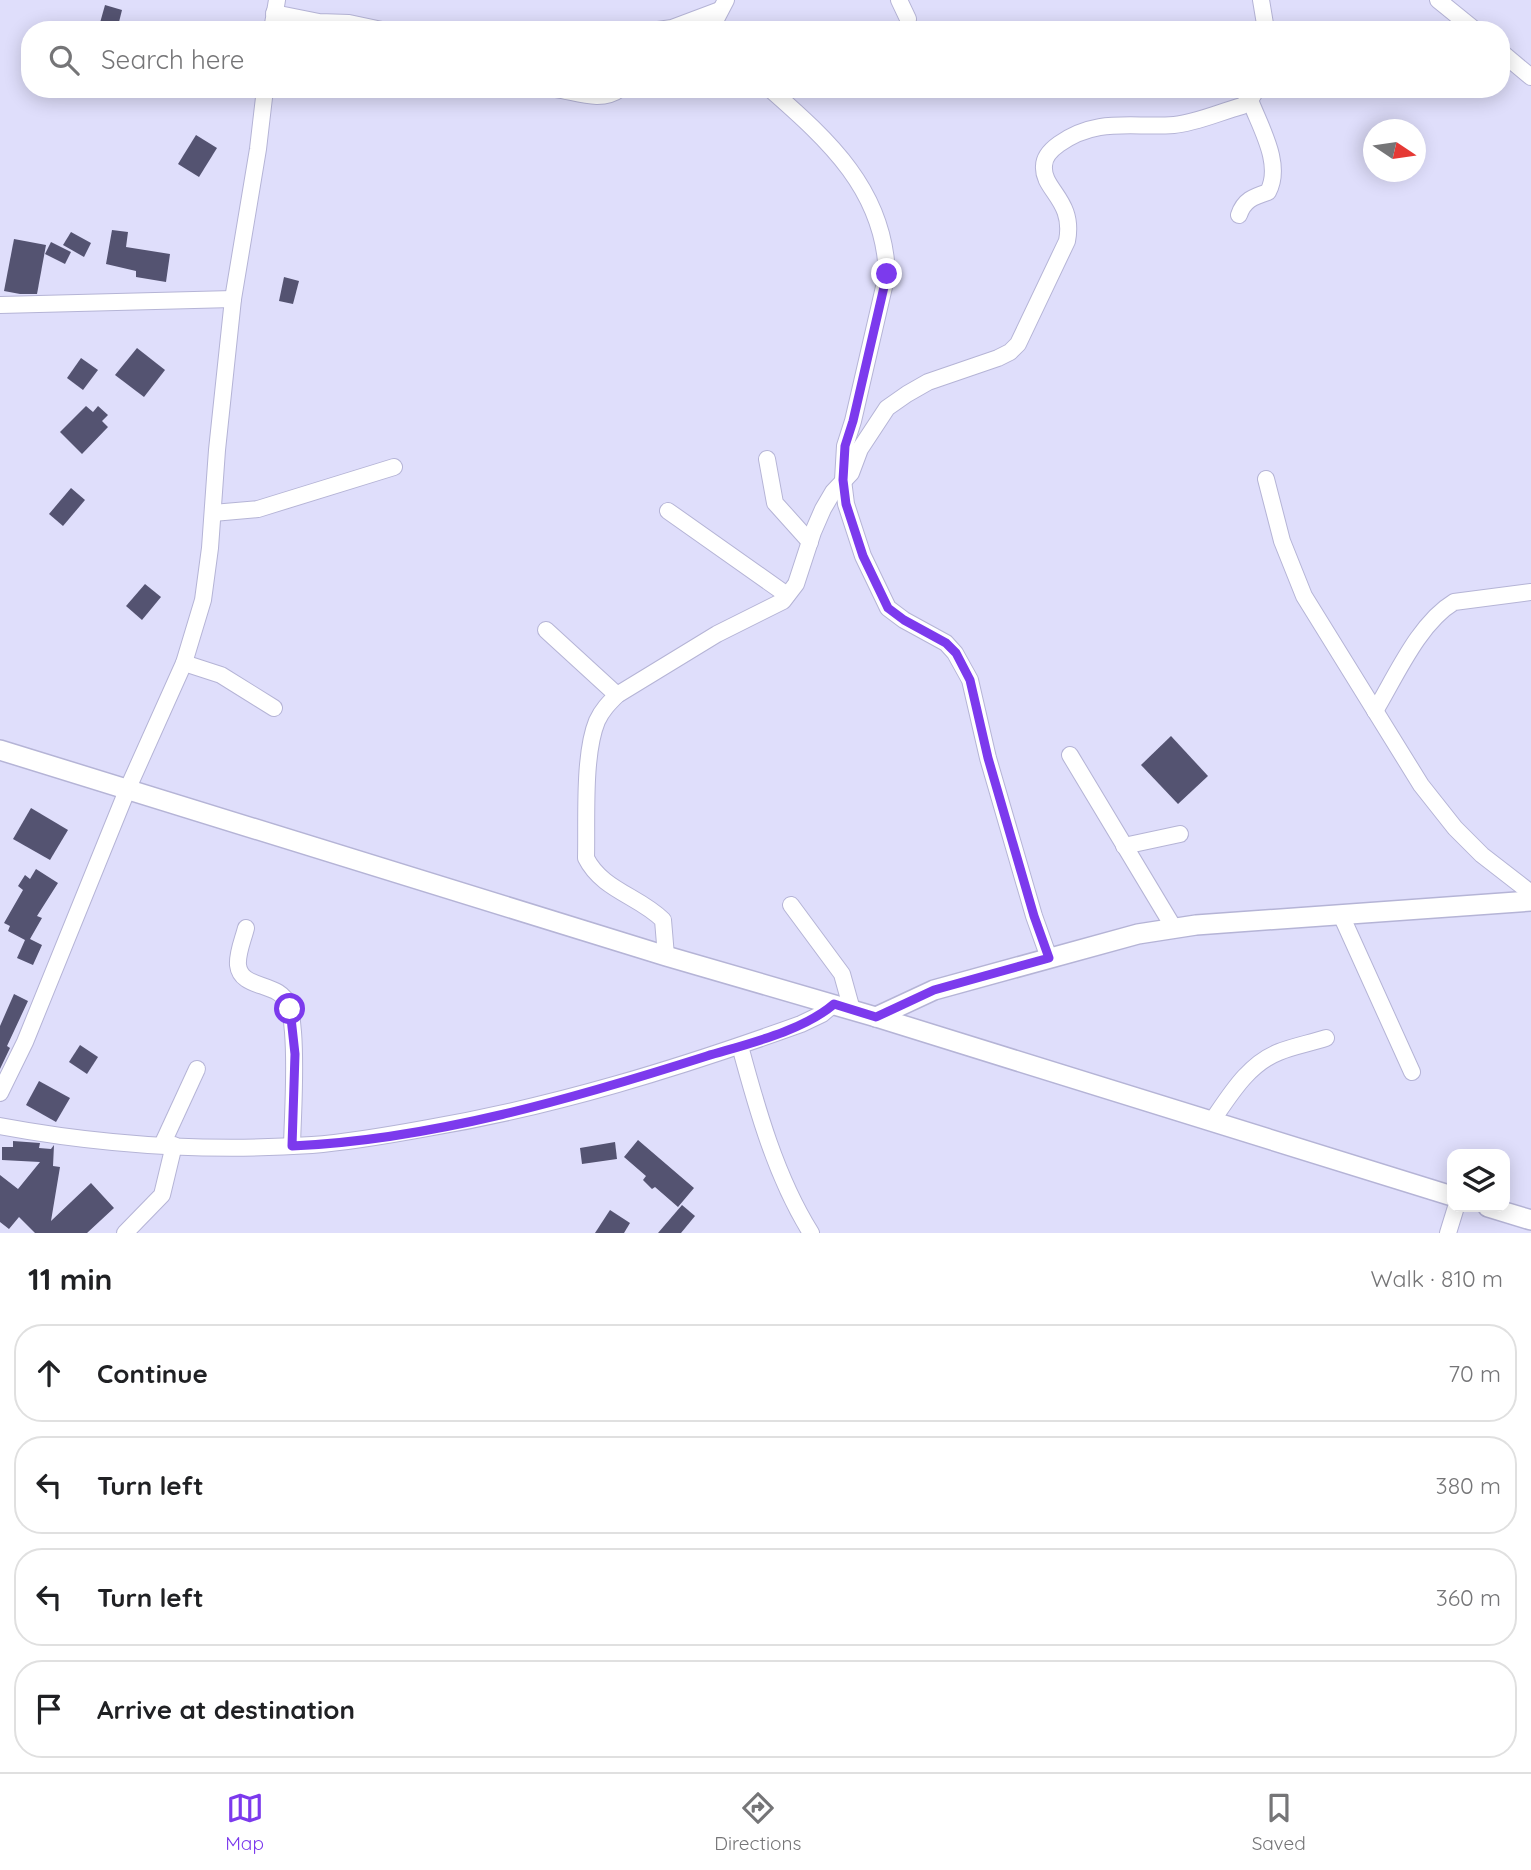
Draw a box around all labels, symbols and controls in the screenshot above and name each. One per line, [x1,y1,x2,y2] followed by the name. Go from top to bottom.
[21,21,1510,98] search box
[45,41,83,79] icon: search
[101,43,245,76] text: Search here
[1363,119,1426,182] north arrow
[871,258,902,289] route end
[274,993,305,1024] route start
[1447,1149,1510,1212] map controls
[1447,1149,1510,1212] button: layers
[28,1260,112,1298] text: 11 min
[1371,1264,1503,1293] text: Walk · 810 m
[30,1354,68,1392] icon: ahead
[97,1357,208,1390] text: Continue
[1448,1359,1501,1388] text: 70 m
[30,1466,68,1504] icon: left
[97,1469,204,1502] text: Turn left
[1436,1471,1501,1500] text: 380 m
[30,1578,68,1616] icon: left
[97,1581,204,1614] text: Turn left
[1436,1583,1501,1612] text: 360 m
[30,1690,68,1728] icon: arrive
[97,1693,355,1726] text: Arrive at destination
[225,1789,264,1855] tab: Map
[714,1789,801,1855] tab: Directions
[1252,1789,1306,1855] tab: Saved

